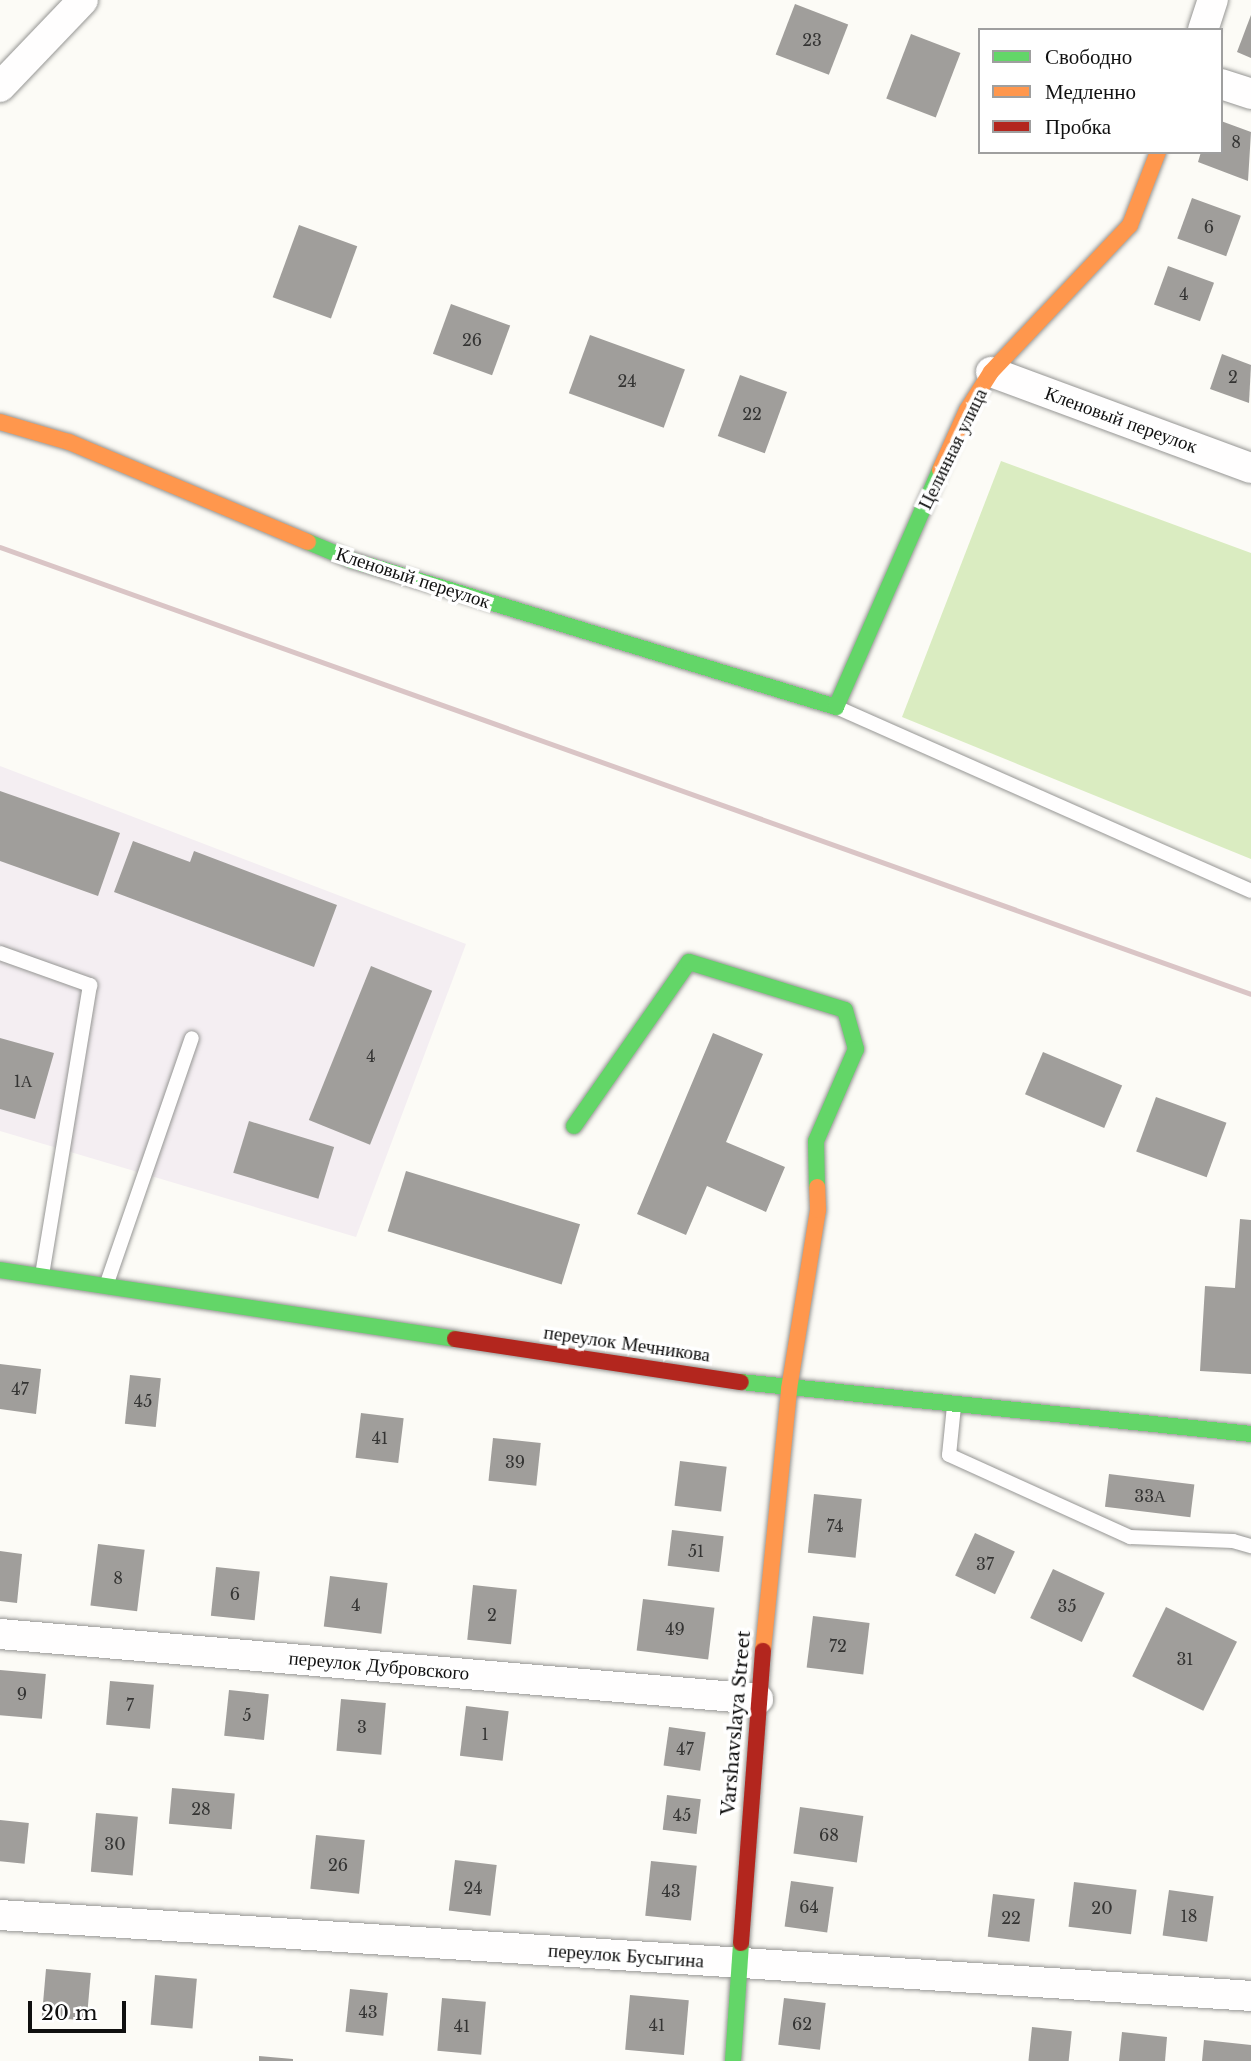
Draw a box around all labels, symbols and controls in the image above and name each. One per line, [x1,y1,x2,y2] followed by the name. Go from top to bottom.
[978,28,1223,154] legend
[802,30,822,50] house number: 23
[1045,44,1132,70] text: Свободно
[1045,79,1136,105] text: Медленно
[1045,114,1111,140] text: Пробка
[1231,132,1241,152] house number: 8
[1204,217,1214,237] house number: 6
[1179,284,1189,304] house number: 4
[462,330,482,350] house number: 26
[1228,367,1238,387] house number: 2
[617,371,637,391] house number: 24
[1042,382,1200,458] street label: Кленовый переулок
[914,385,992,513] street label: Целинная улица
[742,404,762,424] house number: 22
[333,542,493,614] street label: Кленовый переулок
[366,1046,376,1066] house number: 4
[14,1071,32,1091] house number: 1А
[542,1321,712,1367] street label: переулок Мечникова
[11,1379,29,1399] house number: 47
[134,1391,152,1411] house number: 45
[372,1428,388,1448] house number: 41
[505,1452,525,1472] house number: 39
[1134,1486,1166,1506] house number: 33А
[826,1516,844,1536] house number: 74
[688,1541,704,1561] house number: 51
[976,1554,994,1574] house number: 37
[113,1568,123,1588] house number: 8
[230,1584,240,1604] house number: 6
[351,1595,361,1615] house number: 4
[1058,1596,1076,1616] house number: 35
[487,1605,497,1625] house number: 2
[665,1619,685,1639] house number: 49
[717,1629,755,1817] street label: Varshavslaya Street
[829,1636,847,1656] house number: 72
[288,1647,470,1685] street label: переулок Дубровского
[1177,1649,1193,1669] house number: 31
[17,1684,27,1704] house number: 9
[126,1695,134,1715] house number: 7
[242,1705,252,1725] house number: 5
[357,1717,367,1737] house number: 3
[481,1724,489,1744] house number: 1
[676,1739,694,1759] house number: 47
[191,1799,211,1819] house number: 28
[673,1805,691,1825] house number: 45
[819,1825,839,1845] house number: 68
[104,1834,126,1854] house number: 30
[328,1855,348,1875] house number: 26
[463,1878,483,1898] house number: 24
[661,1881,681,1901] house number: 43
[799,1897,819,1917] house number: 64
[1091,1898,1113,1918] house number: 20
[1181,1906,1197,1926] house number: 18
[1001,1908,1021,1928] house number: 22
[547,1939,705,1973] street label: переулок Бусыгина
[32,1988,130,2032] scale bar
[41,2000,98,2026] text: 20 m
[358,2002,378,2022] house number: 43
[792,2014,812,2034] house number: 62
[649,2015,665,2035] house number: 41
[454,2016,470,2036] house number: 41

